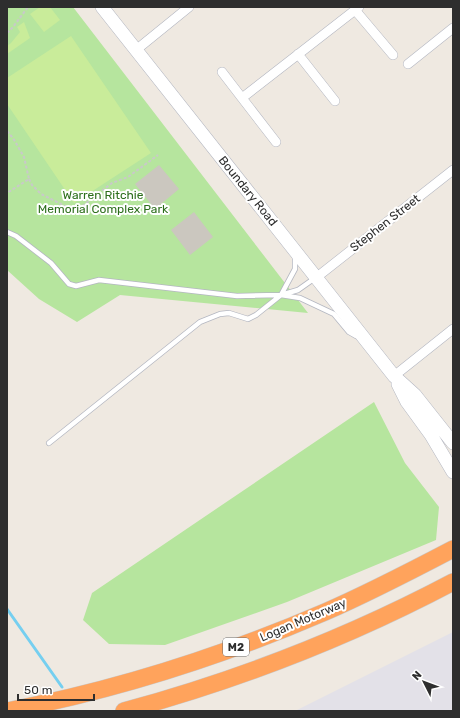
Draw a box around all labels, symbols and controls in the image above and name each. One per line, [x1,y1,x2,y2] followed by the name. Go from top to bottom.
[216,153,280,229] street label: Boundary Road
[38,188,169,216] park label: Warren Ritchie Memorial Complex Park
[347,191,423,255] street label: Stephen Street
[258,595,349,645] street label: Logan Motorway
[223,638,249,656] road number: M2
[404,662,444,702] north arrow
[409,668,424,683] text: N
[18,676,94,702] scale bar
[24,683,52,697] text: 50 m

